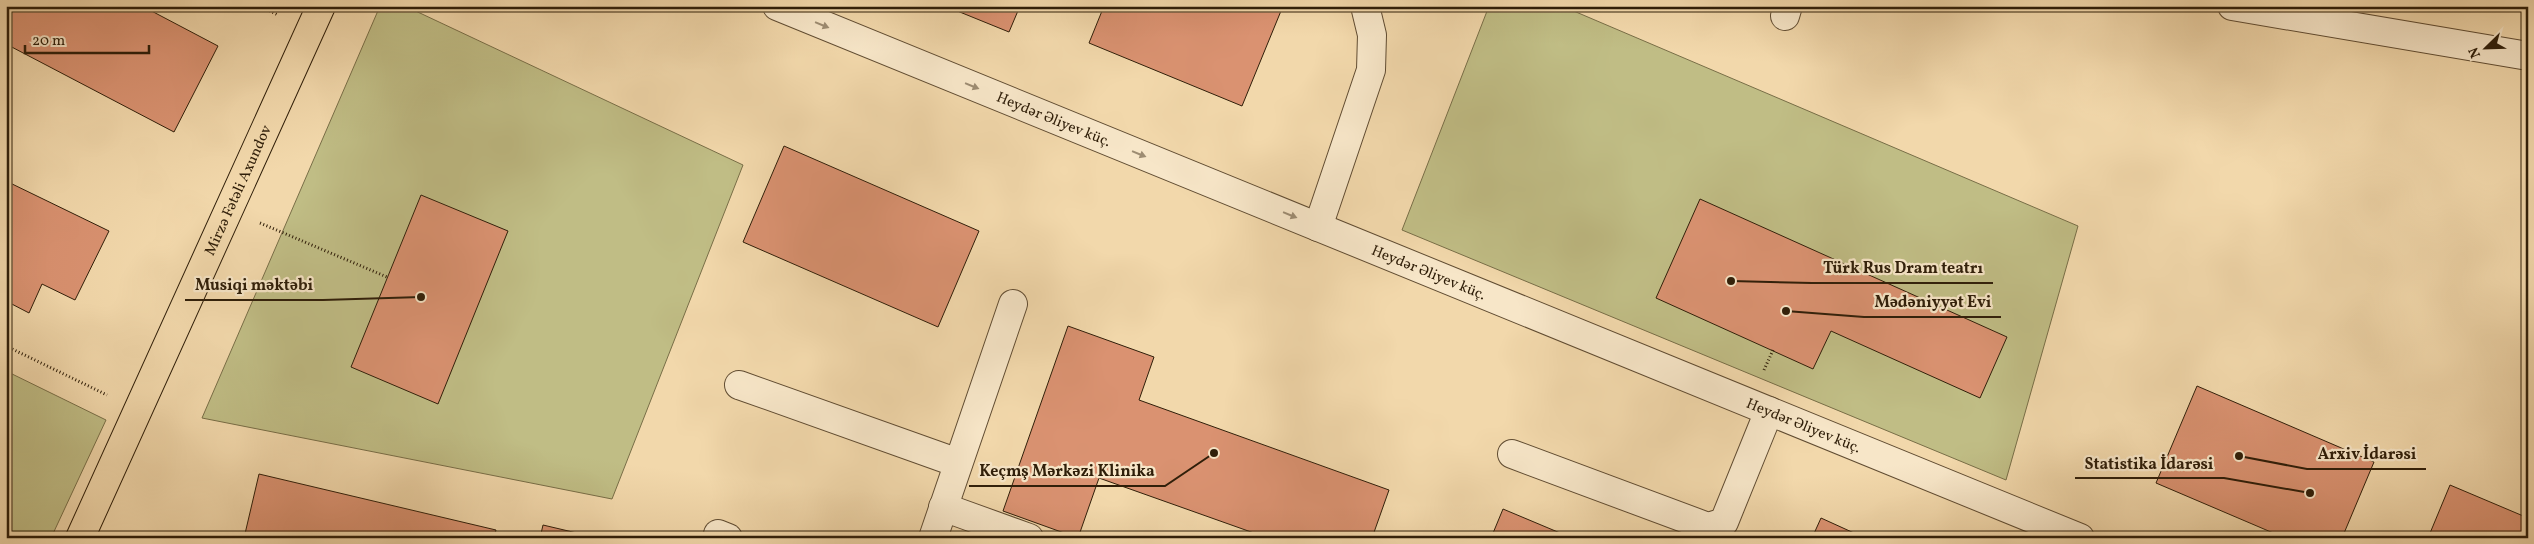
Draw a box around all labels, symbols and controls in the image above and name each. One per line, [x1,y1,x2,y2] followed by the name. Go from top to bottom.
[815,21,829,29] one-way arrow
[25,22,149,54] scale bar
[2462,22,2512,72] north arrow
[32,31,65,52] text: 20 m
[2465,44,2486,61] text: N
[965,83,980,90] one-way arrow
[993,88,1114,153] street label: Heydər Əliyev küç.
[200,122,278,259] street label: Mirzə Fətəli Axundov
[1132,150,1147,158] one-way arrow
[1283,212,1297,220] one-way arrow
[1368,241,1489,306] street label: Heydər Əliyev küç.
[1812,252,1993,283] callout: Türk Rus Dram teatrı
[1823,258,1983,280] text: Türk Rus Dram teatrı
[185,269,323,300] callout: Musiqi məktəbi
[195,275,313,297] text: Musiqi məktəbi
[1864,286,2001,317] callout: Mədəniyyət Evi
[1874,292,1992,314] text: Mədəniyyət Evi
[1743,394,1864,459] street label: Heydər Əliyev küç.
[2307,438,2426,469] callout: Arxiv İdarəsi
[2318,444,2417,466] text: Arxiv İdarəsi
[2075,447,2224,478] callout: Statistika İdarəsi
[2085,454,2214,476] text: Statistika İdarəsi
[969,455,1165,486] callout: Keçmş Mərkəzi Klinika
[979,461,1155,483] text: Keçmş Mərkəzi Klinika

